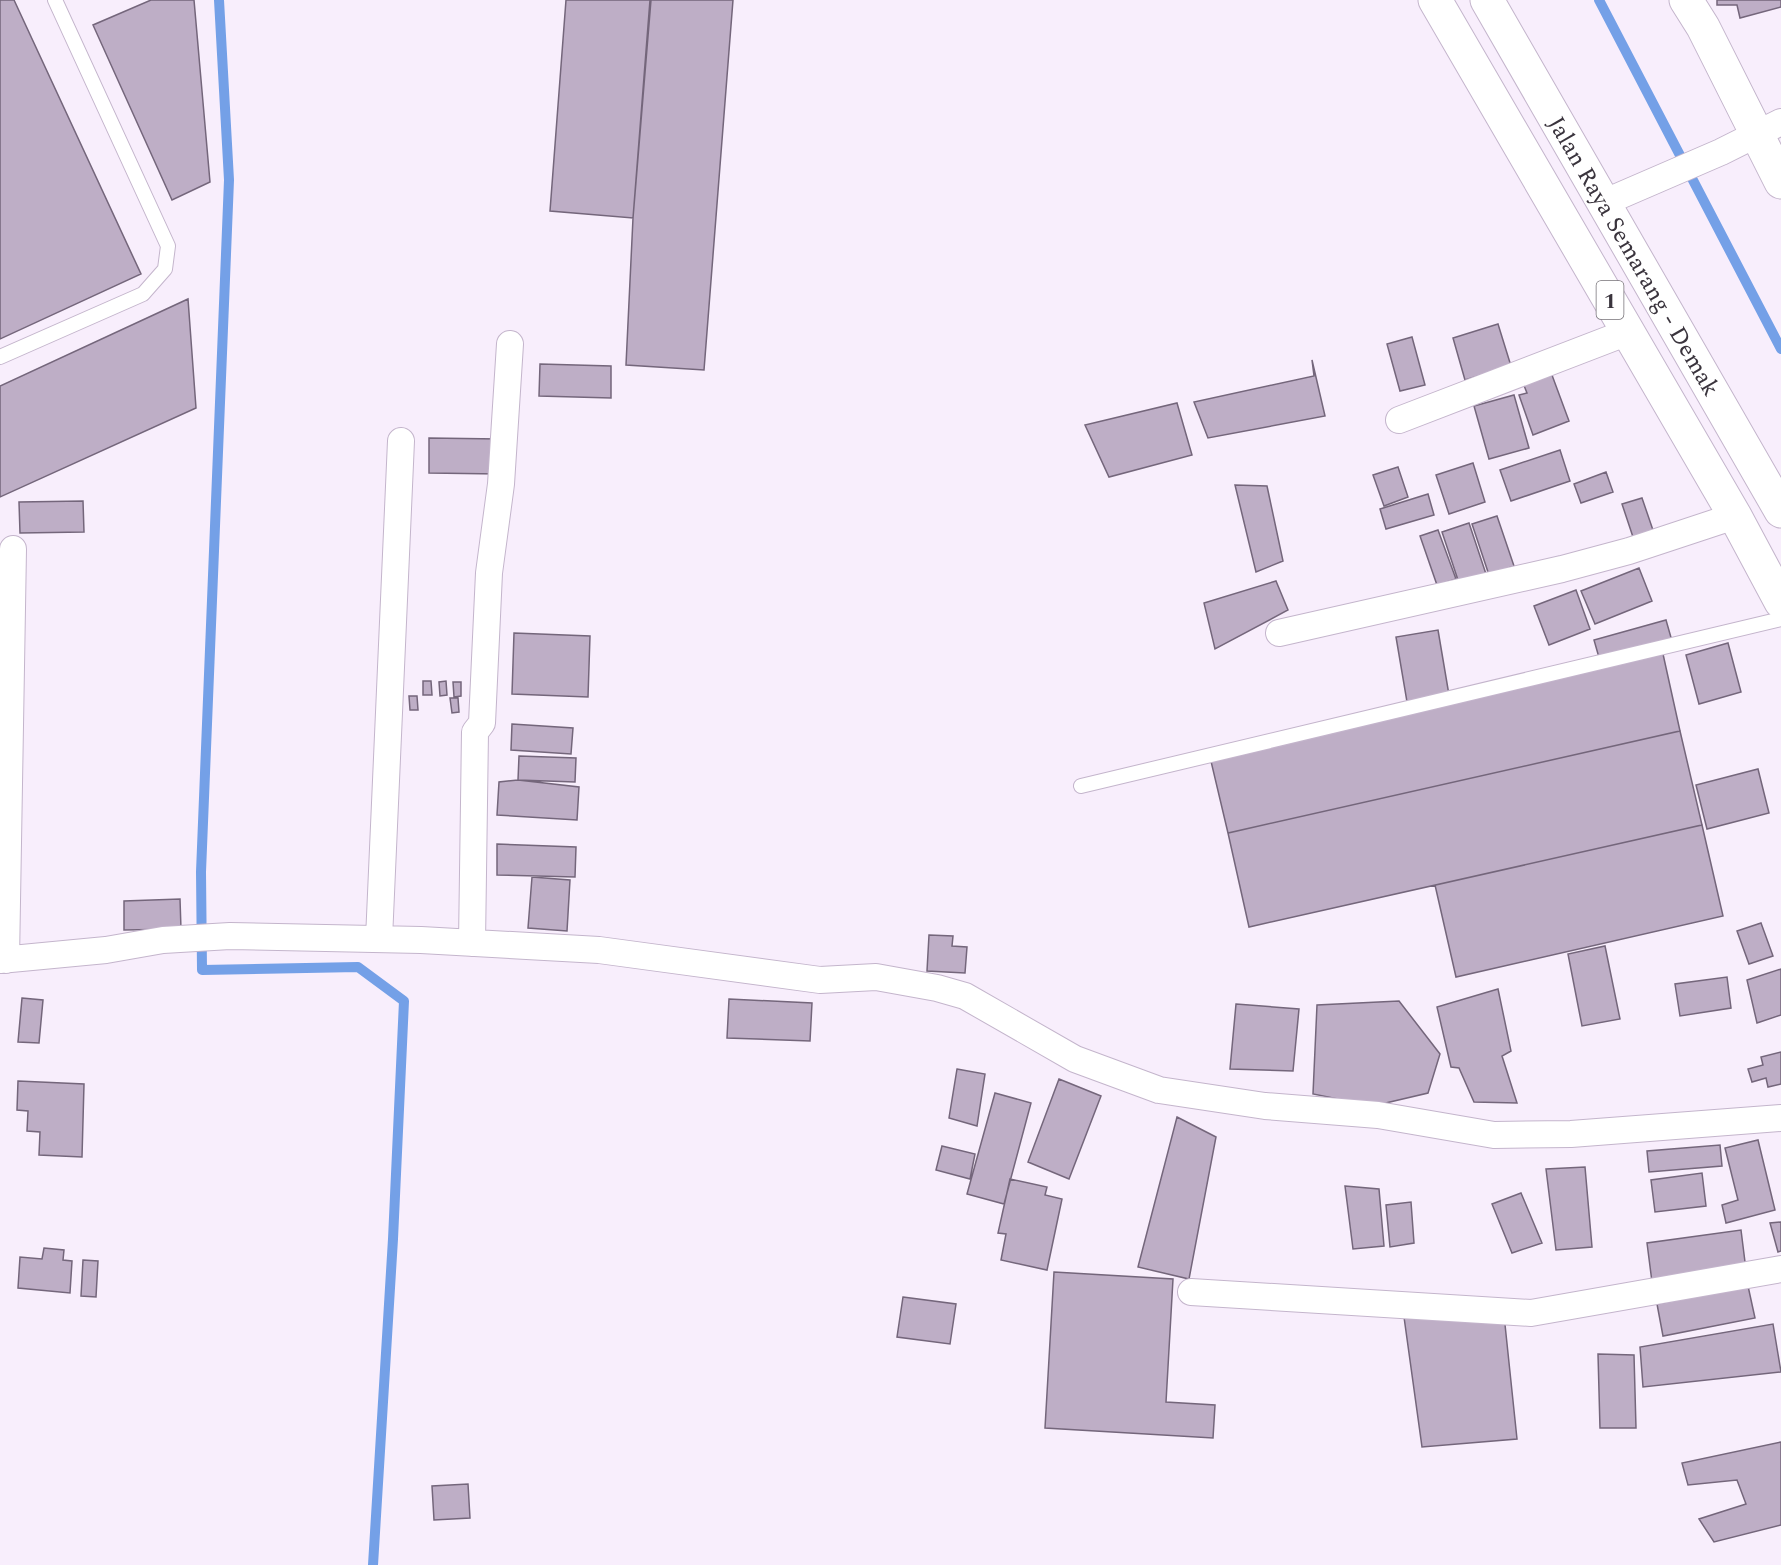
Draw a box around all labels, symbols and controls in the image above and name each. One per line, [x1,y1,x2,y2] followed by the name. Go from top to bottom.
[1538,110,1728,403] street label: Jalan Raya Semarang - Demak
[1596,281,1624,319] road number: 1

